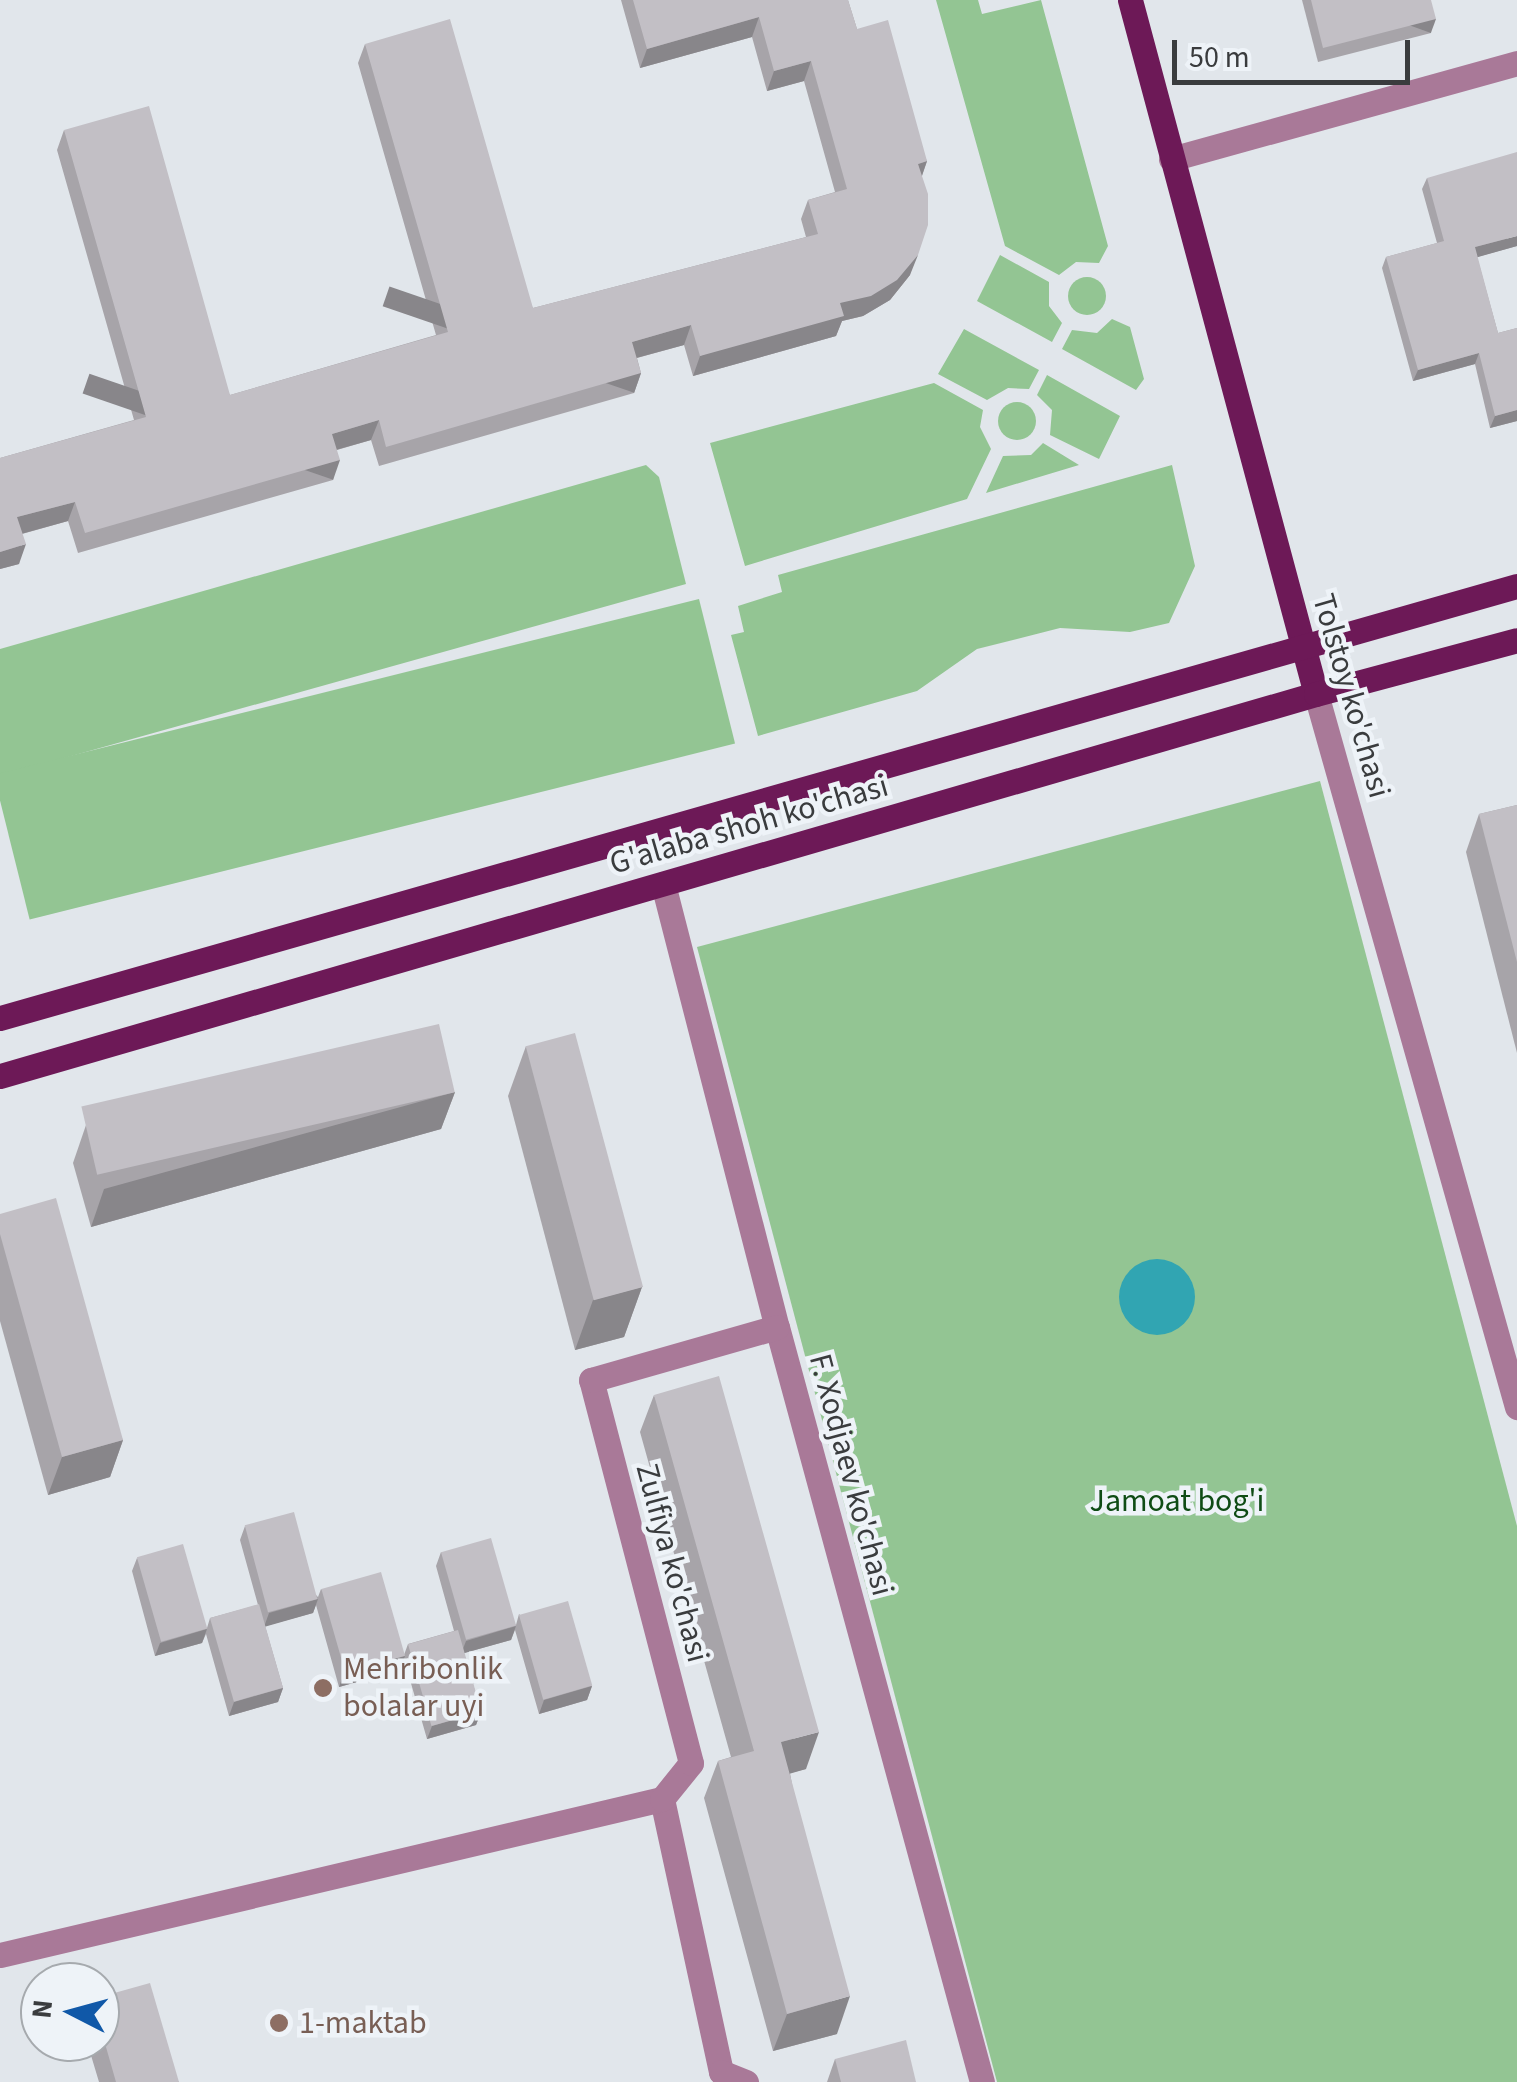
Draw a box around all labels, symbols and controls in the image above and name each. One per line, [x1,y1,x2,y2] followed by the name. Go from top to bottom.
[1177,20,1414,82] scale bar
[1189,36,1250,79] text: 50 m
[1304,590,1398,802] street label: Tolstoy ko'chasi
[605,767,893,883] street label: G'alaba shoh ko'chasi
[800,1350,902,1600] street label: F. Xodjaev ko'chasi
[627,1459,717,1667] street label: Zulfiya ko'chasi
[1090,1482,1264,1520] park label: Jamoat bog'i
[343,1651,503,1726] place label: Mehribonlik bolalar uyi
[312,1677,334,1699] marker: Mehribonlik bolalar uyi
[20,1962,120,2062] north arrow
[21,1998,63,2020] text: N
[299,2004,427,2042] place label: 1-maktab
[268,2012,290,2034] marker: 1-maktab

